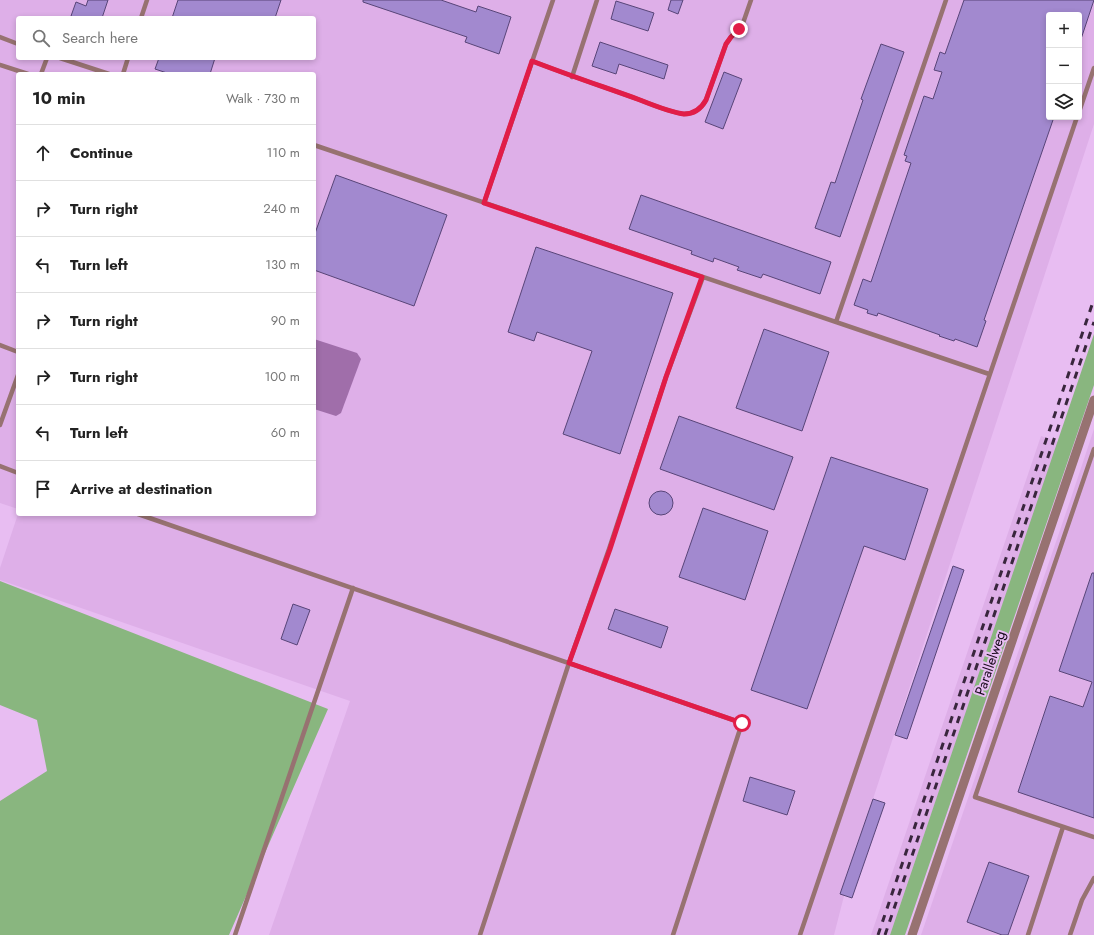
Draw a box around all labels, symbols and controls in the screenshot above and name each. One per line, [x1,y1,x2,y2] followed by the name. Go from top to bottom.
[1046,12,1082,120] map controls
[1046,12,1082,48] button: +
[16,16,316,60] search box
[730,20,748,38] route end
[30,27,52,49] icon: search
[62,27,138,49] text: Search here
[1046,48,1082,84] button: −
[1046,84,1082,120] button: layers
[32,86,85,110] text: 10 min
[226,89,300,108] text: Walk · 730 m
[32,142,54,164] icon: ahead
[70,142,133,164] text: Continue
[266,143,300,162] text: 110 m
[32,198,54,220] icon: right
[70,198,138,220] text: Turn right
[263,199,300,218] text: 240 m
[32,254,54,276] icon: left
[70,254,128,276] text: Turn left
[265,255,300,274] text: 130 m
[32,310,54,332] icon: right
[70,310,138,332] text: Turn right
[271,311,300,330] text: 90 m
[32,366,54,388] icon: right
[70,366,138,388] text: Turn right
[265,367,300,386] text: 100 m
[32,422,54,444] icon: left
[70,422,128,444] text: Turn left
[271,423,300,442] text: 60 m
[32,478,54,500] icon: arrive
[70,478,212,500] text: Arrive at destination
[970,628,1010,698] street label: Parallelweg
[733,714,751,732] route start

